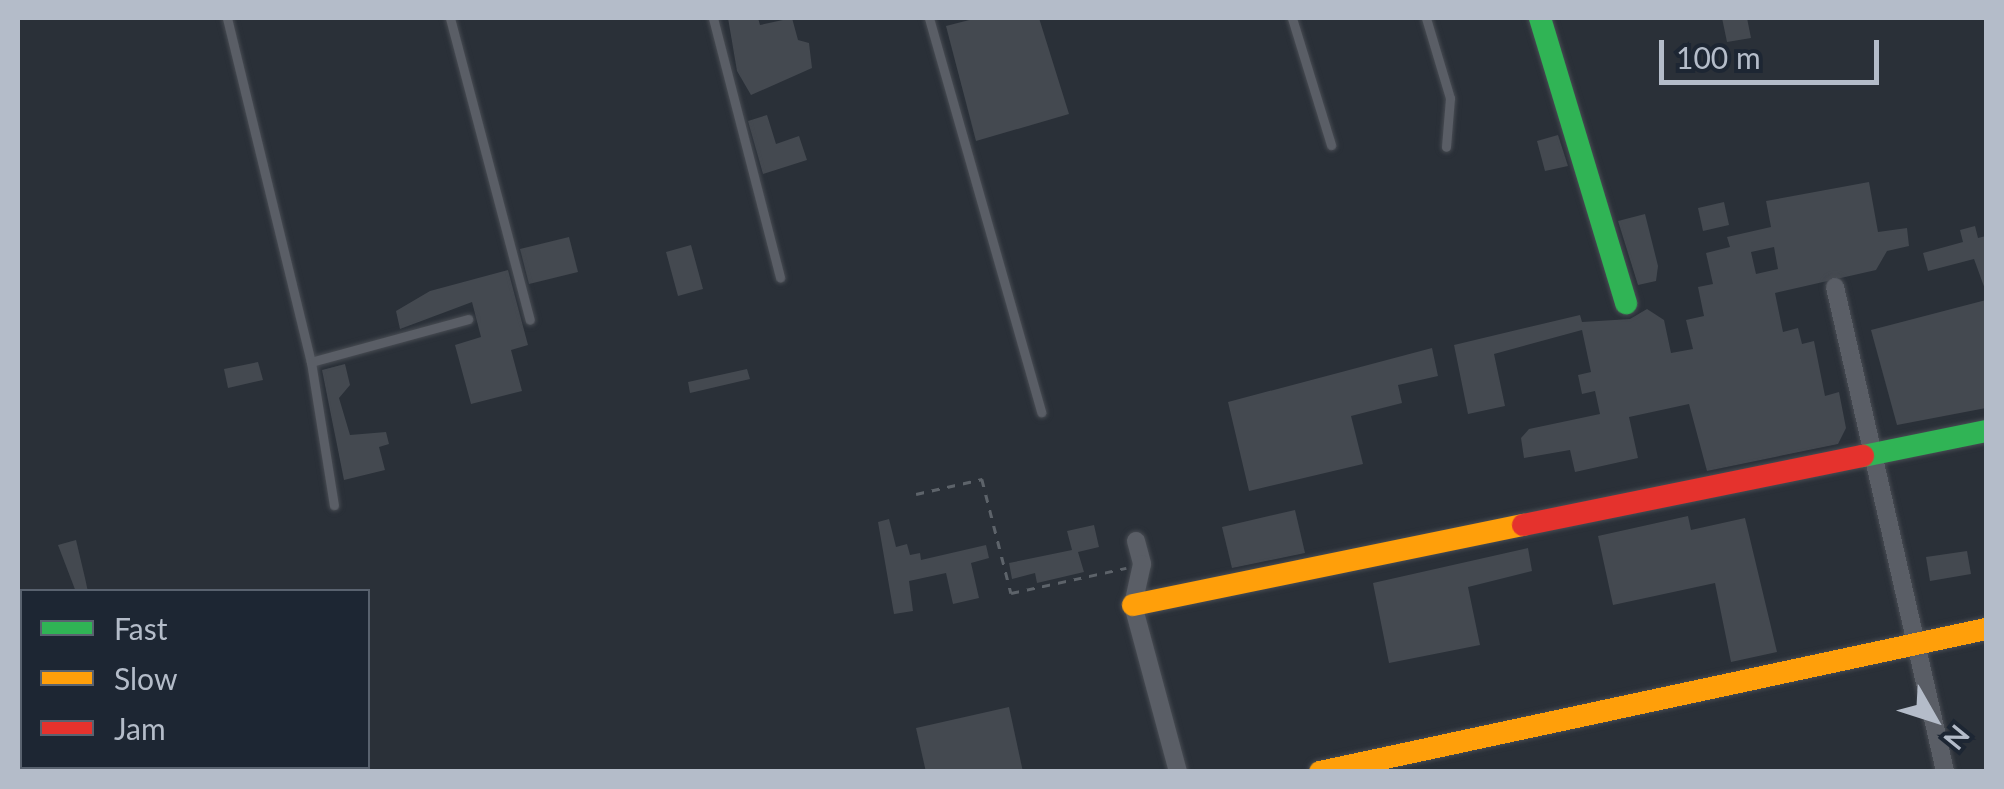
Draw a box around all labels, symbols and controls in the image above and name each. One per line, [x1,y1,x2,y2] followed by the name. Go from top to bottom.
[1664,20,1884,82] scale bar
[1676,39,1761,75] text: 100 m
[20,589,370,769] legend
[114,610,168,646] text: Fast
[114,660,177,696] text: Slow
[1884,669,1984,769] north arrow
[114,710,166,746] text: Jam
[1937,719,1977,757] text: N

